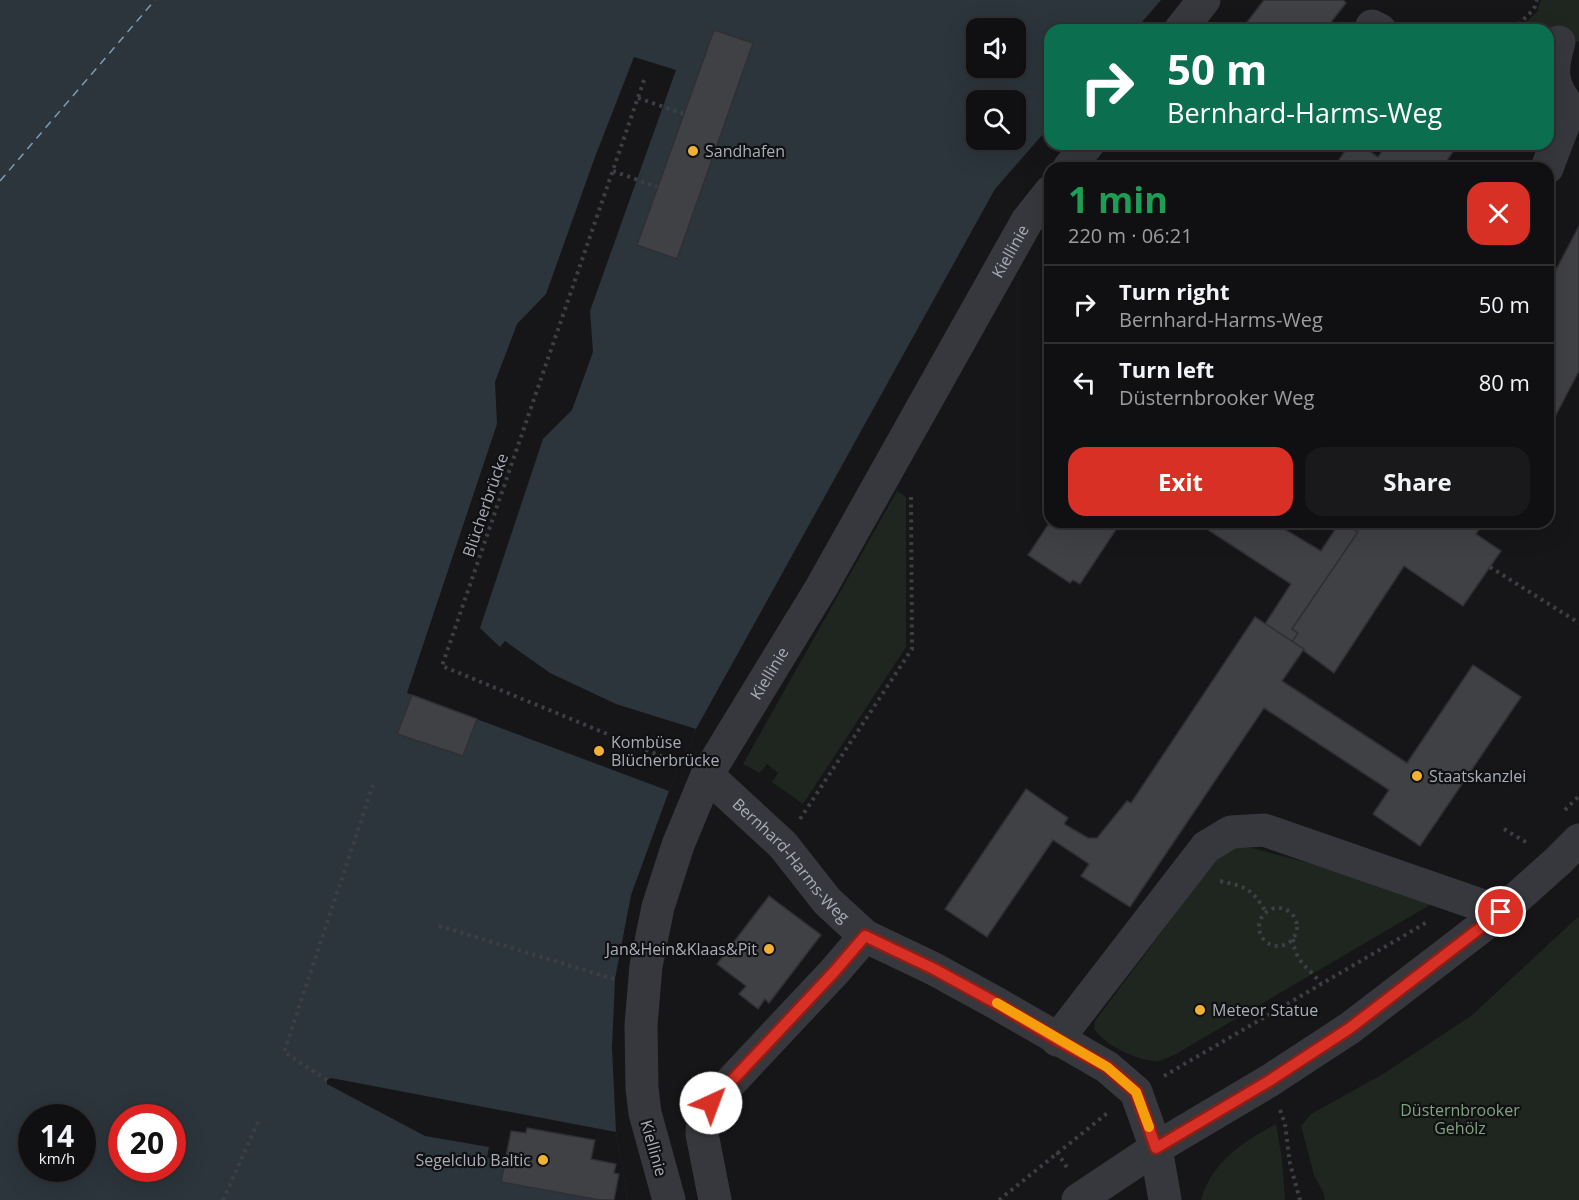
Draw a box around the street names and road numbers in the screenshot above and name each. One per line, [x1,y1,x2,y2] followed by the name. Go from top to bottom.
[986,221,1034,282] street label: Kiellinie
[457,450,513,560] street label: Blücherbrücke
[745,643,794,704] street label: Kiellinie
[728,793,855,928] street label: Bernhard-Harms-Weg
[635,1117,673,1179] street label: Kiellinie

